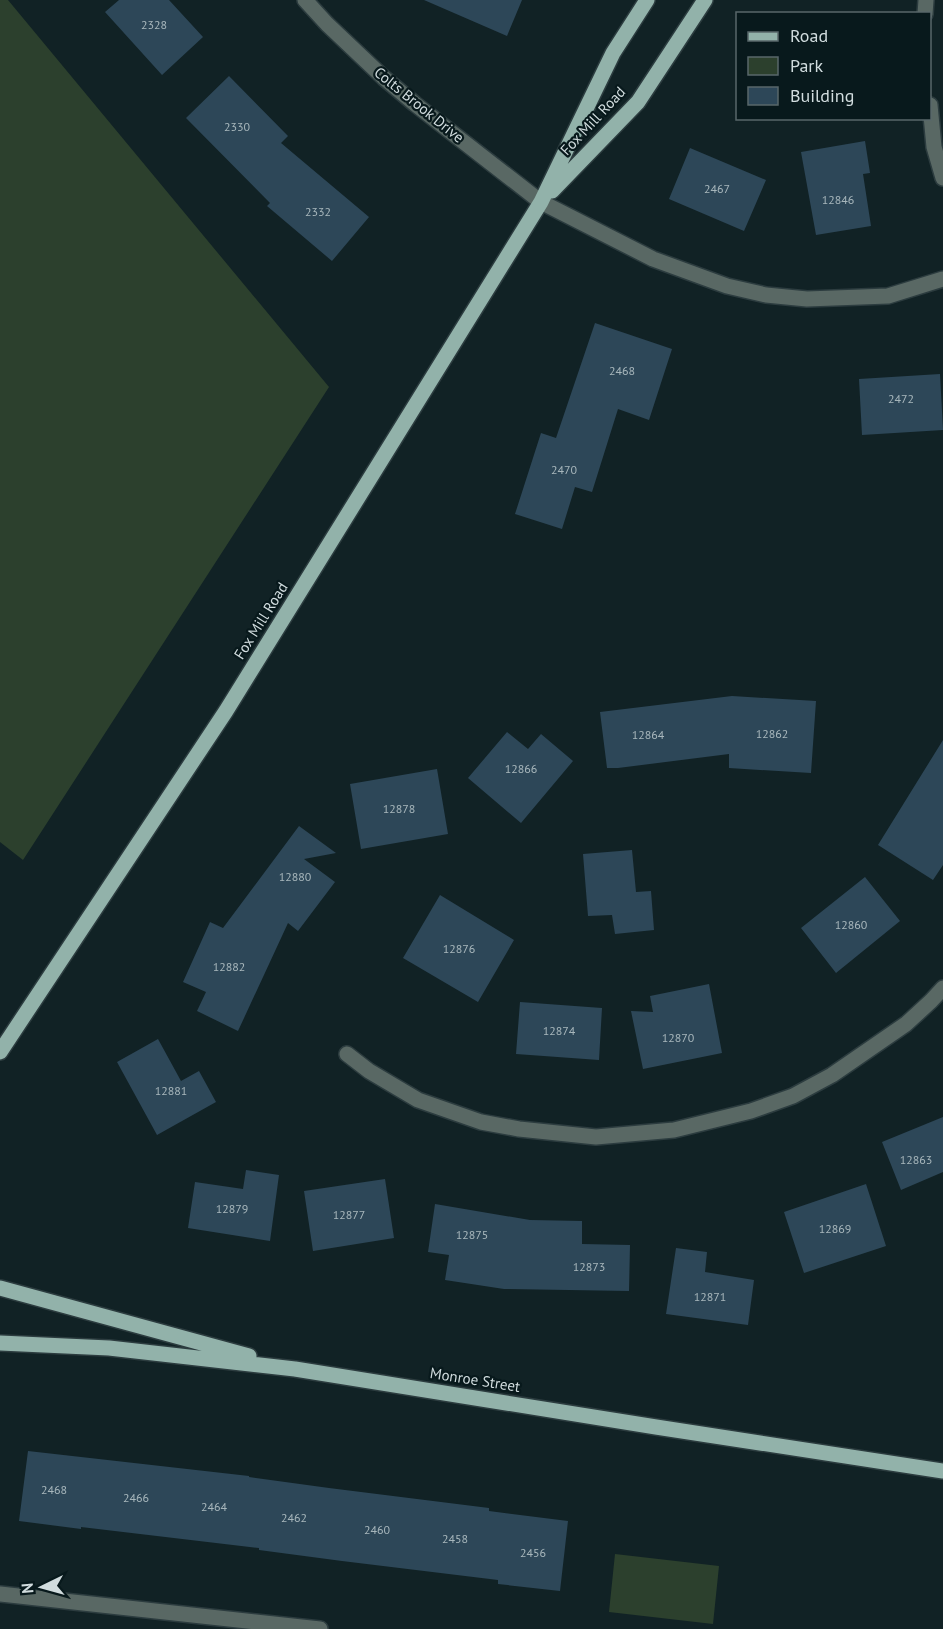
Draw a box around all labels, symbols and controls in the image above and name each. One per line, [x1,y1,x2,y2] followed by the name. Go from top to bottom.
[736,12,931,120] legend
[141,17,167,32] house number: 2328
[790,24,828,47] text: Road
[790,54,823,77] text: Park
[371,63,468,147] street label: Colts Brook Drive
[556,82,629,159] street label: Fox Mill Road
[790,84,854,107] text: Building
[224,119,251,134] house number: 2330
[704,181,730,196] house number: 2467
[822,192,854,207] house number: 12846
[305,204,331,219] house number: 2332
[609,363,635,378] house number: 2468
[888,391,914,406] house number: 2472
[551,462,578,477] house number: 2470
[229,579,292,663] street label: Fox Mill Road
[756,726,788,741] house number: 12862
[632,727,665,742] house number: 12864
[505,761,537,776] house number: 12866
[383,801,415,816] house number: 12878
[279,869,312,884] house number: 12880
[835,917,868,932] house number: 12860
[443,941,475,956] house number: 12876
[213,959,245,974] house number: 12882
[543,1023,576,1038] house number: 12874
[662,1030,695,1045] house number: 12870
[155,1083,187,1098] house number: 12881
[900,1152,932,1167] house number: 12863
[216,1201,248,1216] house number: 12879
[333,1207,365,1222] house number: 12877
[819,1221,851,1236] house number: 12869
[456,1227,488,1242] house number: 12875
[573,1259,605,1274] house number: 12873
[694,1289,726,1304] house number: 12871
[429,1363,522,1396] street label: Monroe Street
[41,1482,67,1497] house number: 2468
[123,1490,149,1505] house number: 2466
[201,1499,228,1514] house number: 2464
[281,1510,307,1525] house number: 2462
[364,1522,391,1537] house number: 2460
[442,1531,468,1546] house number: 2458
[520,1545,546,1560] house number: 2456
[12,1557,72,1617] north arrow
[17,1582,37,1594] text: N

